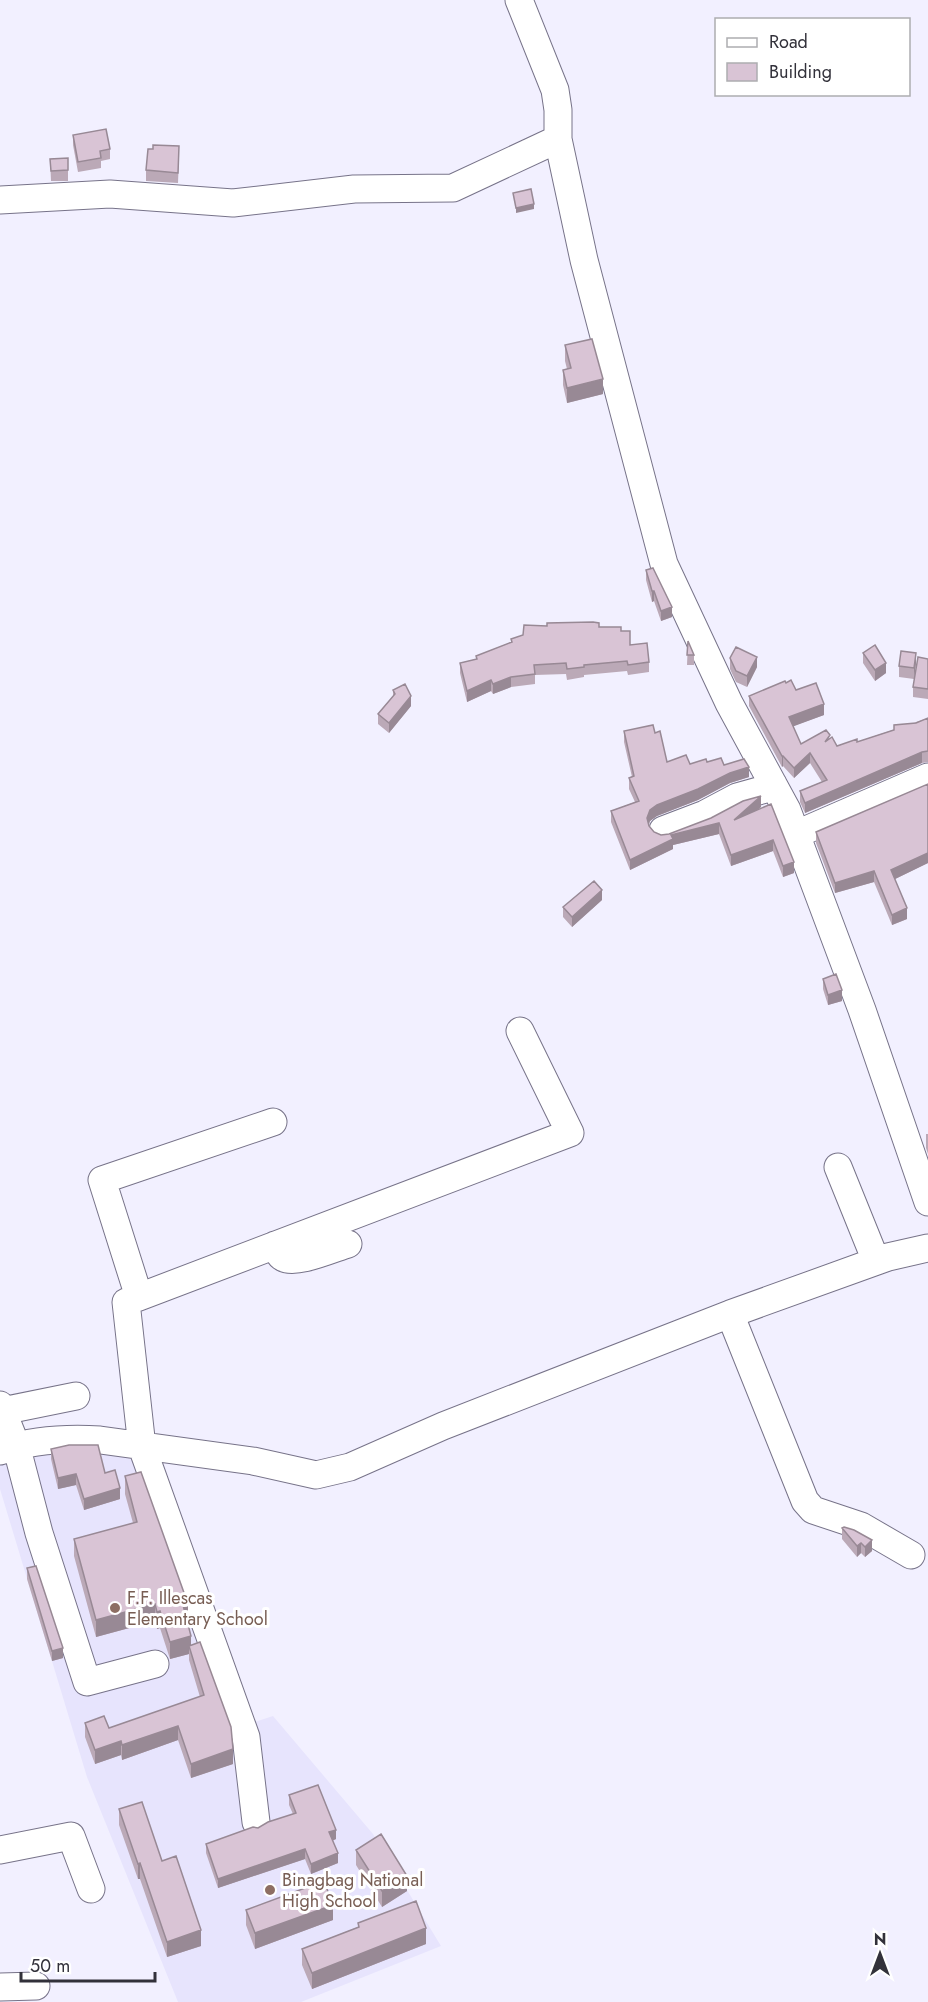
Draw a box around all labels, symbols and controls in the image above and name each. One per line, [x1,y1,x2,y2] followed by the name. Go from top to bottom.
[715,18,910,96] legend
[769,29,808,55] text: Road
[769,59,832,85] text: Building
[127,1585,268,1632] place label: F.F. Illescas Elementary School
[108,1601,122,1615] marker: F.F. Illescas Elementary School
[282,1867,423,1914] place label: Binagbag National High School
[263,1883,277,1897] marker: Binagbag National High School
[850,1924,910,1984] north arrow
[874,1928,886,1951] text: N
[21,1945,154,1983] scale bar
[30,1953,70,1979] text: 50 m

